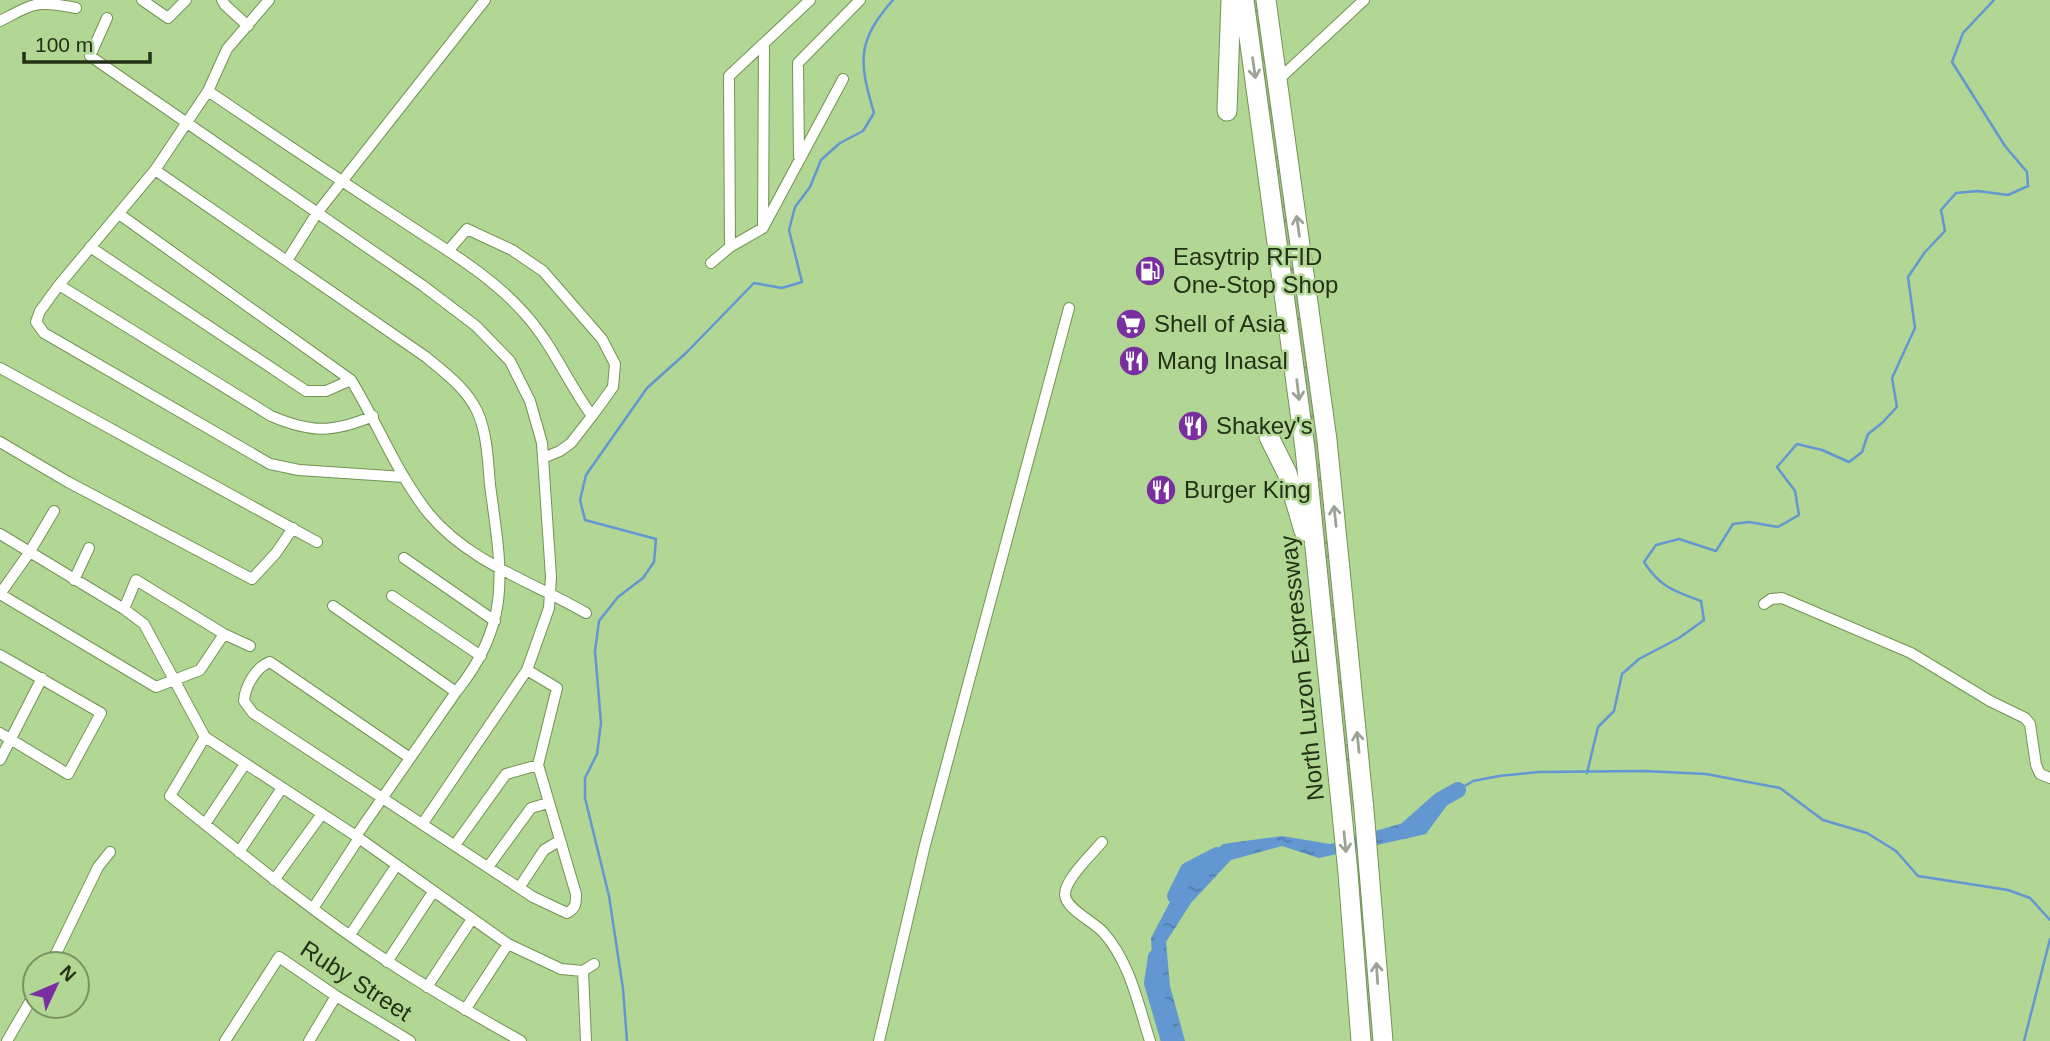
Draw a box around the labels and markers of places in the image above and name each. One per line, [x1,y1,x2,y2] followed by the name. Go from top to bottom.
[1173,243,1338,298] place label: Easytrip RFID One-Stop Shop
[1133,254,1167,288] fuel station icon: Easytrip RFID One-Stop Shop
[1114,307,1148,341] supermarket icon: Shell of Asia
[1154,310,1287,337] place label: Shell of Asia
[1117,344,1151,378] restaurant icon: Mang Inasal
[1157,347,1288,374] place label: Mang Inasal
[1176,409,1210,443] restaurant icon: Shakey's
[1216,412,1313,439] place label: Shakey's
[1144,473,1178,507] restaurant icon: Burger King
[1184,476,1311,503] place label: Burger King

